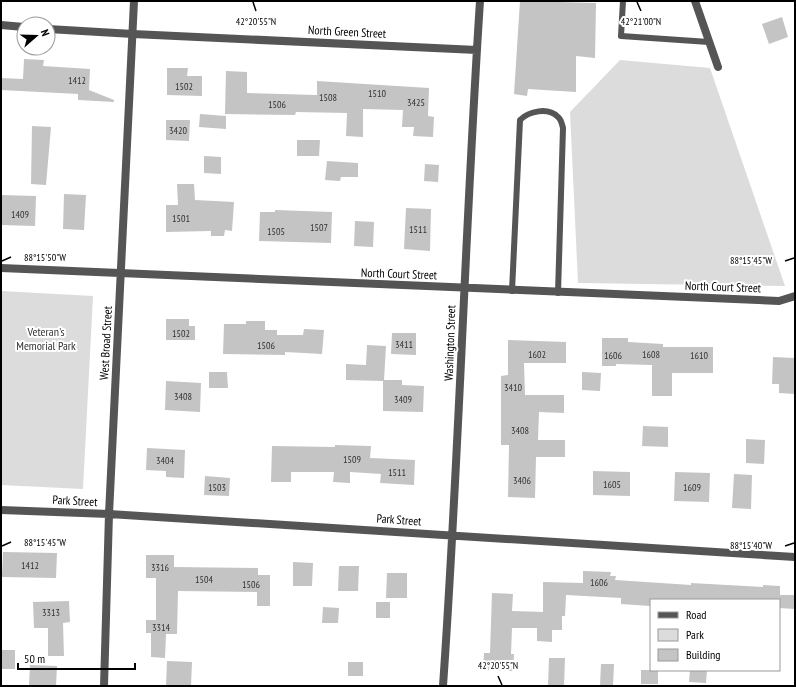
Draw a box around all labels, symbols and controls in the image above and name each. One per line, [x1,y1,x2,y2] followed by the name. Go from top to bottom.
[236,15,276,28] text: 42°20'55"N
[621,15,661,28] text: 42°21'00"N
[16,16,56,56] north arrow
[308,22,387,41] street label: North Green Street
[38,27,53,38] text: N
[68,74,86,87] house number: 1412
[175,80,193,93] house number: 1502
[368,87,387,100] house number: 1510
[319,91,337,104] house number: 1508
[407,96,425,109] house number: 3425
[268,98,287,111] house number: 1506
[169,124,188,137] house number: 3420
[11,208,29,221] house number: 1409
[172,212,190,225] house number: 1501
[310,221,328,234] house number: 1507
[409,223,427,236] house number: 1511
[267,225,285,238] house number: 1505
[24,251,66,264] text: 88°15'50"W
[730,254,772,267] text: 88°15'45"W
[361,265,438,282] street label: North Court Street
[685,278,762,295] street label: North Court Street
[441,304,458,381] street label: Washington Street
[96,305,115,380] street label: West Broad Street
[16,324,76,353] park label: Veteran's Memorial Park
[172,327,190,340] house number: 1502
[395,338,413,351] house number: 3411
[257,339,276,352] house number: 1506
[528,348,546,361] house number: 1602
[642,348,660,361] house number: 1608
[604,349,623,362] house number: 1606
[690,349,709,362] house number: 1610
[504,381,523,394] house number: 3410
[174,390,192,403] house number: 3408
[394,393,412,406] house number: 3409
[511,424,529,437] house number: 3408
[343,453,361,466] house number: 1509
[156,454,175,467] house number: 3404
[388,466,406,479] house number: 1511
[513,474,532,487] house number: 3406
[603,478,621,491] house number: 1605
[208,481,226,494] house number: 1503
[683,481,701,494] house number: 1609
[52,492,99,509] street label: Park Street
[376,510,423,529] street label: Park Street
[24,536,66,549] text: 88°15'45"W
[730,539,772,552] text: 88°15'40"W
[21,559,39,572] house number: 1412
[151,561,170,574] house number: 3316
[195,573,214,586] house number: 1504
[590,576,609,589] house number: 1606
[242,578,261,591] house number: 1506
[650,599,780,671] legend
[42,606,60,619] house number: 3313
[686,607,706,622] text: Road
[152,621,171,634] house number: 3314
[686,627,704,642] text: Park
[18,645,135,671] scale bar
[686,647,721,662] text: Building
[24,651,45,666] text: 50 m
[478,659,518,672] text: 42°20'55"N

